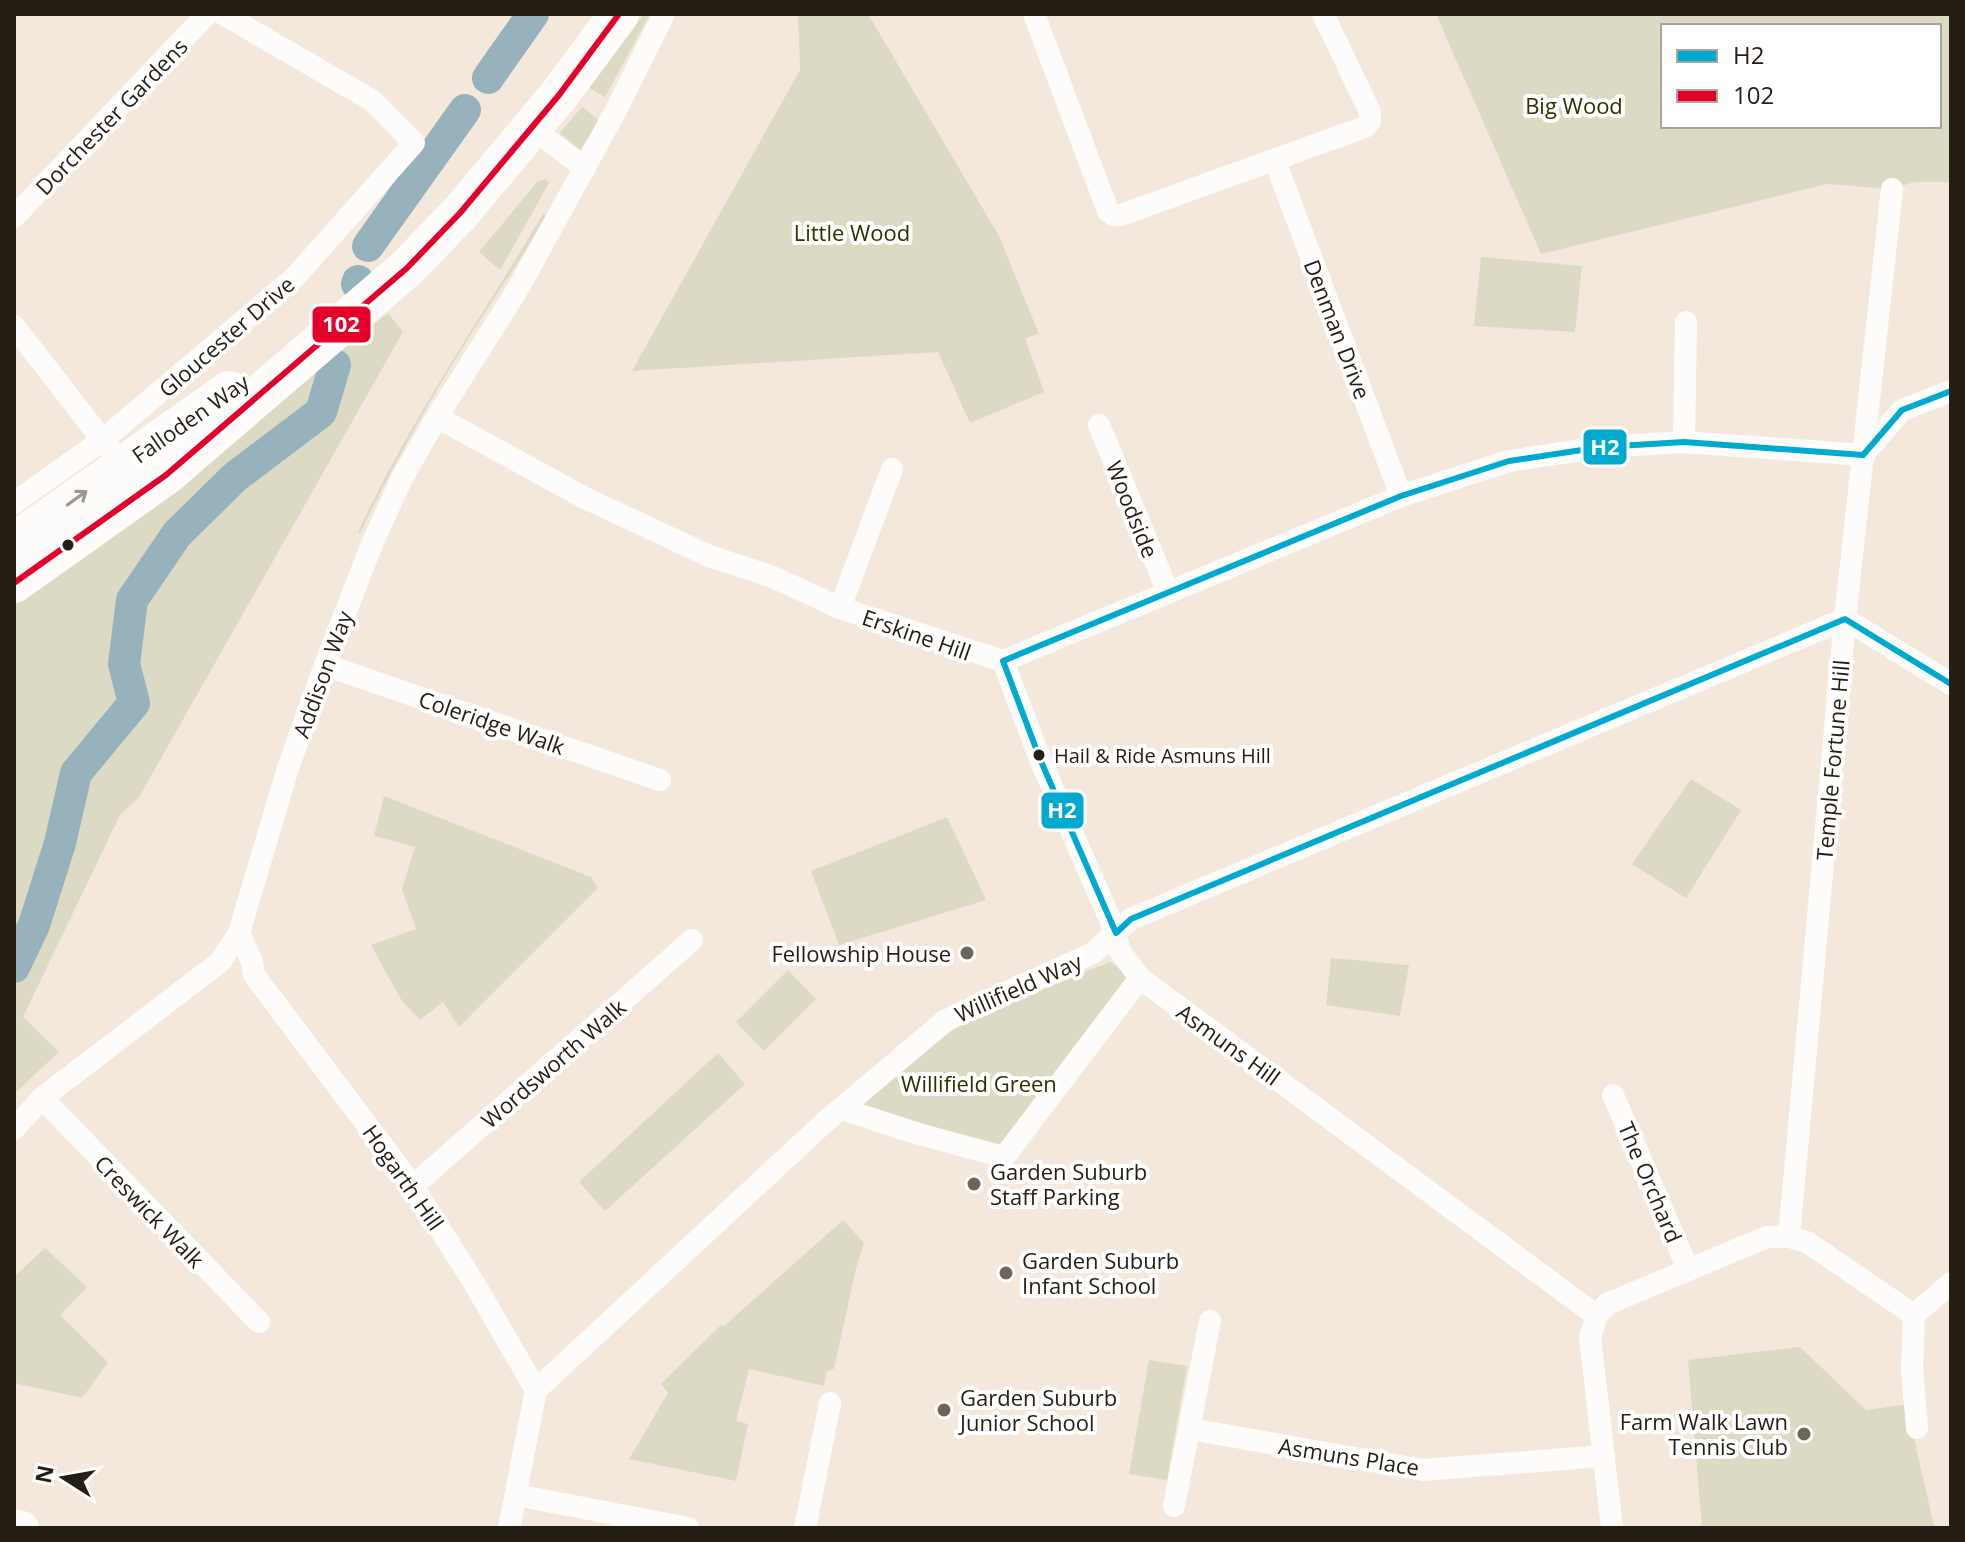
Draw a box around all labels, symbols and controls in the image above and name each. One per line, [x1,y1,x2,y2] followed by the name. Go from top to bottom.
[1661,24,1941,128] legend
[28,31,194,201] street label: Dorchester Gardens
[1733,38,1764,71] text: H2
[1733,78,1774,111] text: 102
[1525,90,1623,120] park label: Big Wood
[794,217,910,247] park label: Little Wood
[1298,255,1378,403] street label: Denman Drive
[152,269,300,403] street label: Gloucester Drive
[311,305,372,344] line badge: 102
[322,308,360,338] text: 102
[125,366,255,469] street label: Falloden Way
[1582,428,1628,466] line badge: H2
[1590,431,1620,461] text: H2
[1100,456,1166,562] street label: Woodside
[66,489,87,506] one-way arrow
[60,537,76,553] unlabelled marker
[859,601,975,667] street label: Erskine Hill
[285,606,359,742] street label: Addison Way
[1808,658,1856,862] street label: Temple Fortune Hill
[415,683,569,761] street label: Coleridge Walk
[1054,742,1271,769] place label: Hail & Ride Asmuns Hill
[1031,747,1047,763] marker: Hail & Ride Asmuns Hill
[1040,791,1085,830] line badge: H2
[1047,794,1077,824] text: H2
[771,938,951,968] place label: Fellowship House
[958,944,976,962] marker: Fellowship House
[950,945,1087,1028] street label: Willifield Way
[474,992,632,1134] street label: Wordsworth Walk
[1171,996,1287,1092] street label: Asmuns Hill
[901,1068,1057,1098] park label: Willifield Green
[1612,1117,1690,1247] street label: The Orchard
[357,1118,451,1236] street label: Hogarth Hill
[89,1148,212,1274] street label: Creswick Walk
[990,1156,1147,1211] place label: Garden Suburb Staff Parking
[965,1175,983,1193] marker: Garden Suburb Staff Parking
[1022,1245,1179,1300] place label: Garden Suburb Infant School
[997,1264,1015,1282] marker: Garden Suburb Infant School
[958,1382,1117,1437] place label: Garden Suburb Junior School
[935,1401,953,1419] marker: Garden Suburb Junior School
[1620,1406,1788,1461] place label: Farm Walk Lawn Tennis Club
[1795,1425,1813,1443] marker: Farm Walk Lawn Tennis Club
[1277,1430,1421,1482] street label: Asmuns Place
[24,1438,104,1518] north arrow
[27,1462,60,1486] text: N

